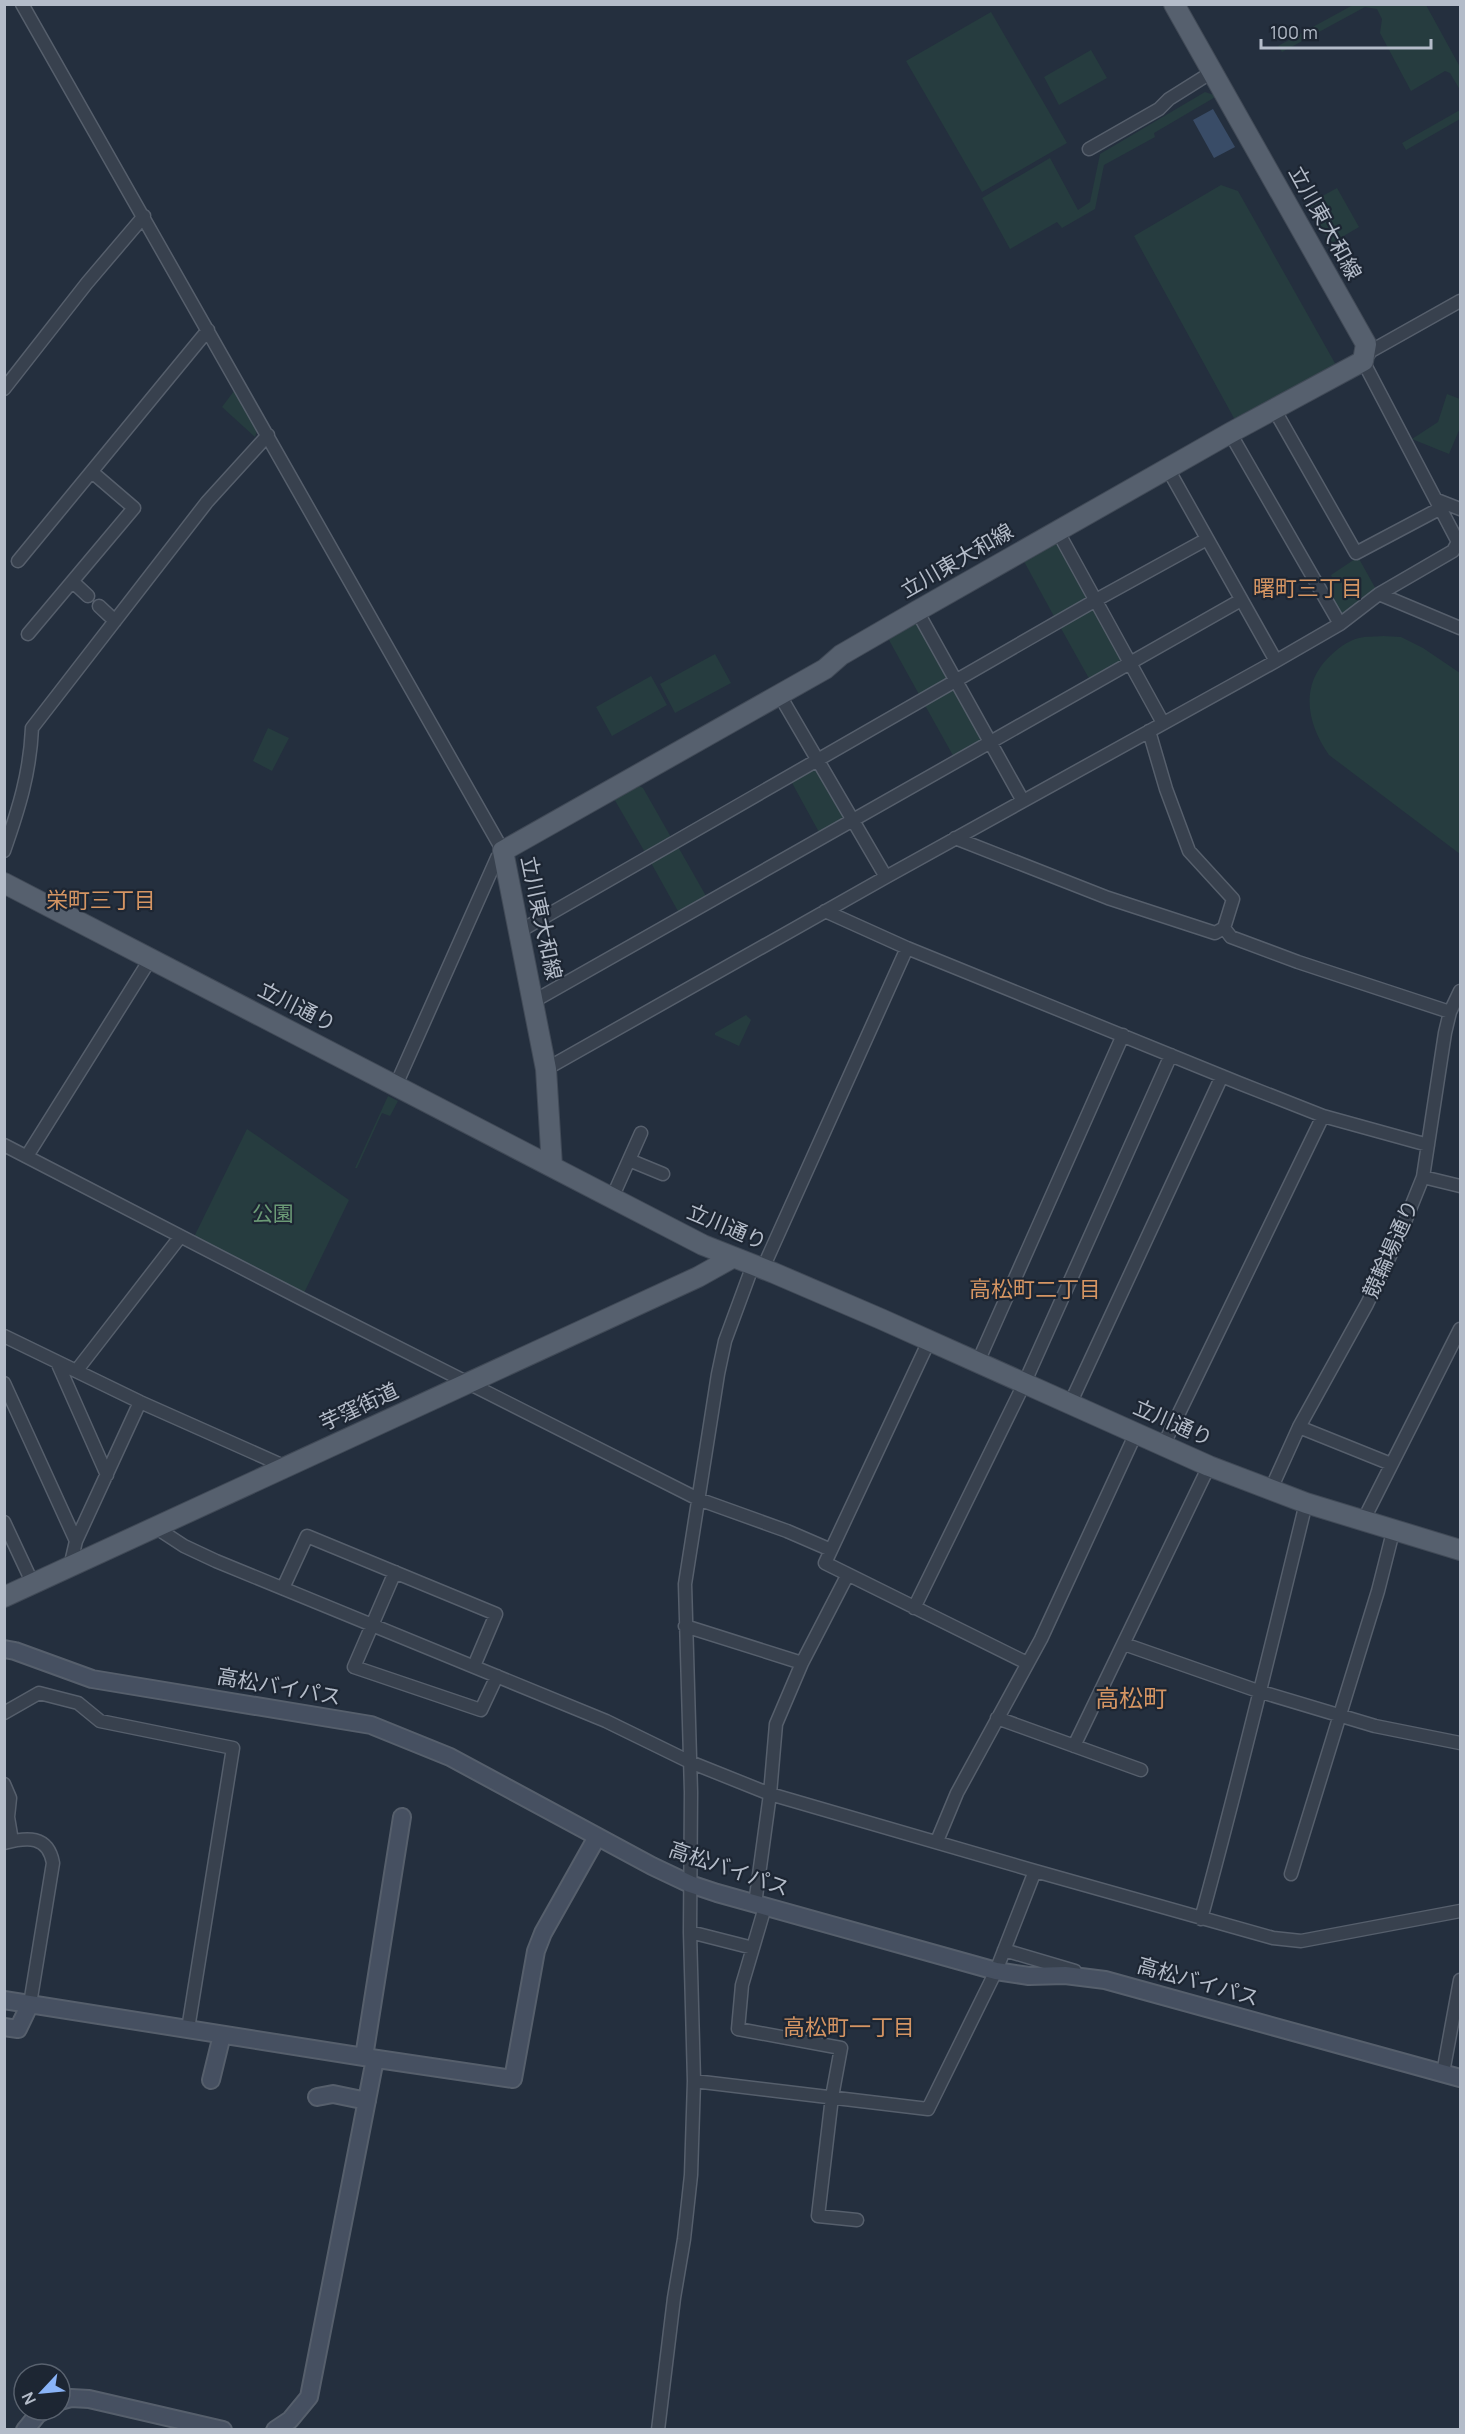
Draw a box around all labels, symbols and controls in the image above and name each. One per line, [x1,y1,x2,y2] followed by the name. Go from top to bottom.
[1261,12,1430,50] scale bar
[1270,20,1318,44] text: 100 m
[1283,161,1369,284] street label: 立川東大和線
[895,517,1018,604] street label: 立川東大和線
[1253,573,1363,603] district label: 曙町三丁目
[515,853,569,982] street label: 立川東大和線
[46,885,156,915] district label: 栄町三丁目
[254,975,341,1038] street label: 立川通り
[1356,1195,1424,1302] street label: 競輪場通り
[683,1197,772,1255] street label: 立川通り
[252,1199,294,1227] park label: 公園
[969,1274,1101,1304] district label: 高松町二丁目
[315,1376,403,1437] street label: 芋窪街道
[1129,1392,1217,1452] street label: 立川通り
[215,1661,343,1711] street label: 高松バイパス
[1095,1681,1167,1714] district label: 高松町
[665,1834,793,1902] street label: 高松バイパス
[1134,1950,1262,2012] street label: 高松バイパス
[783,2012,915,2042] district label: 高松町一丁目
[12,2362,72,2422] north arrow
[16,2389,41,2409] text: N

